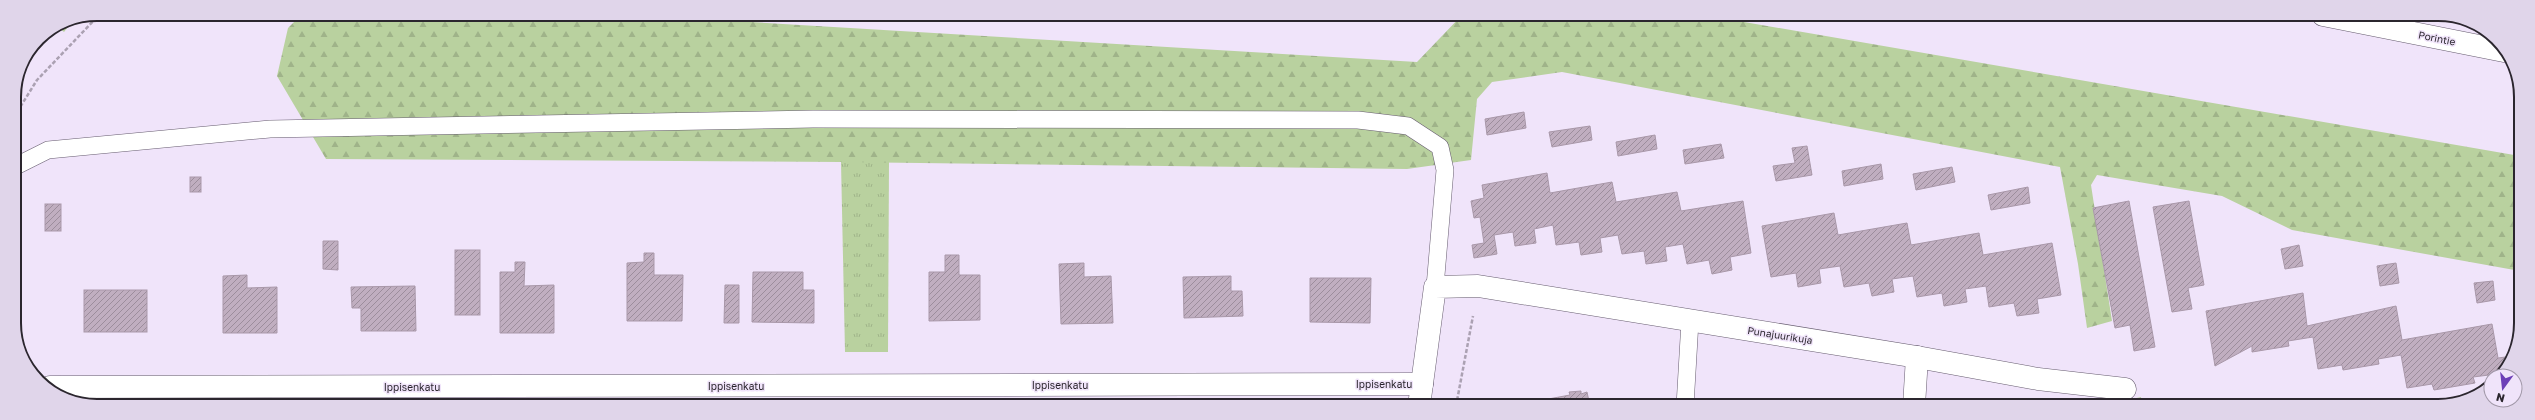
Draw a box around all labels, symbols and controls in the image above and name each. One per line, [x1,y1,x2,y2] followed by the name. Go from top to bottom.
[2417,29,2457,48] street label: Porintie
[1747,324,1813,346] street label: Punajuurikuja
[2483,368,2523,408] north arrow
[1356,378,1412,390] street label: Ippisenkatu
[1032,379,1088,391] street label: Ippisenkatu
[708,380,764,392] street label: Ippisenkatu
[384,381,440,393] street label: Ippisenkatu
[2495,391,2506,406] text: N

